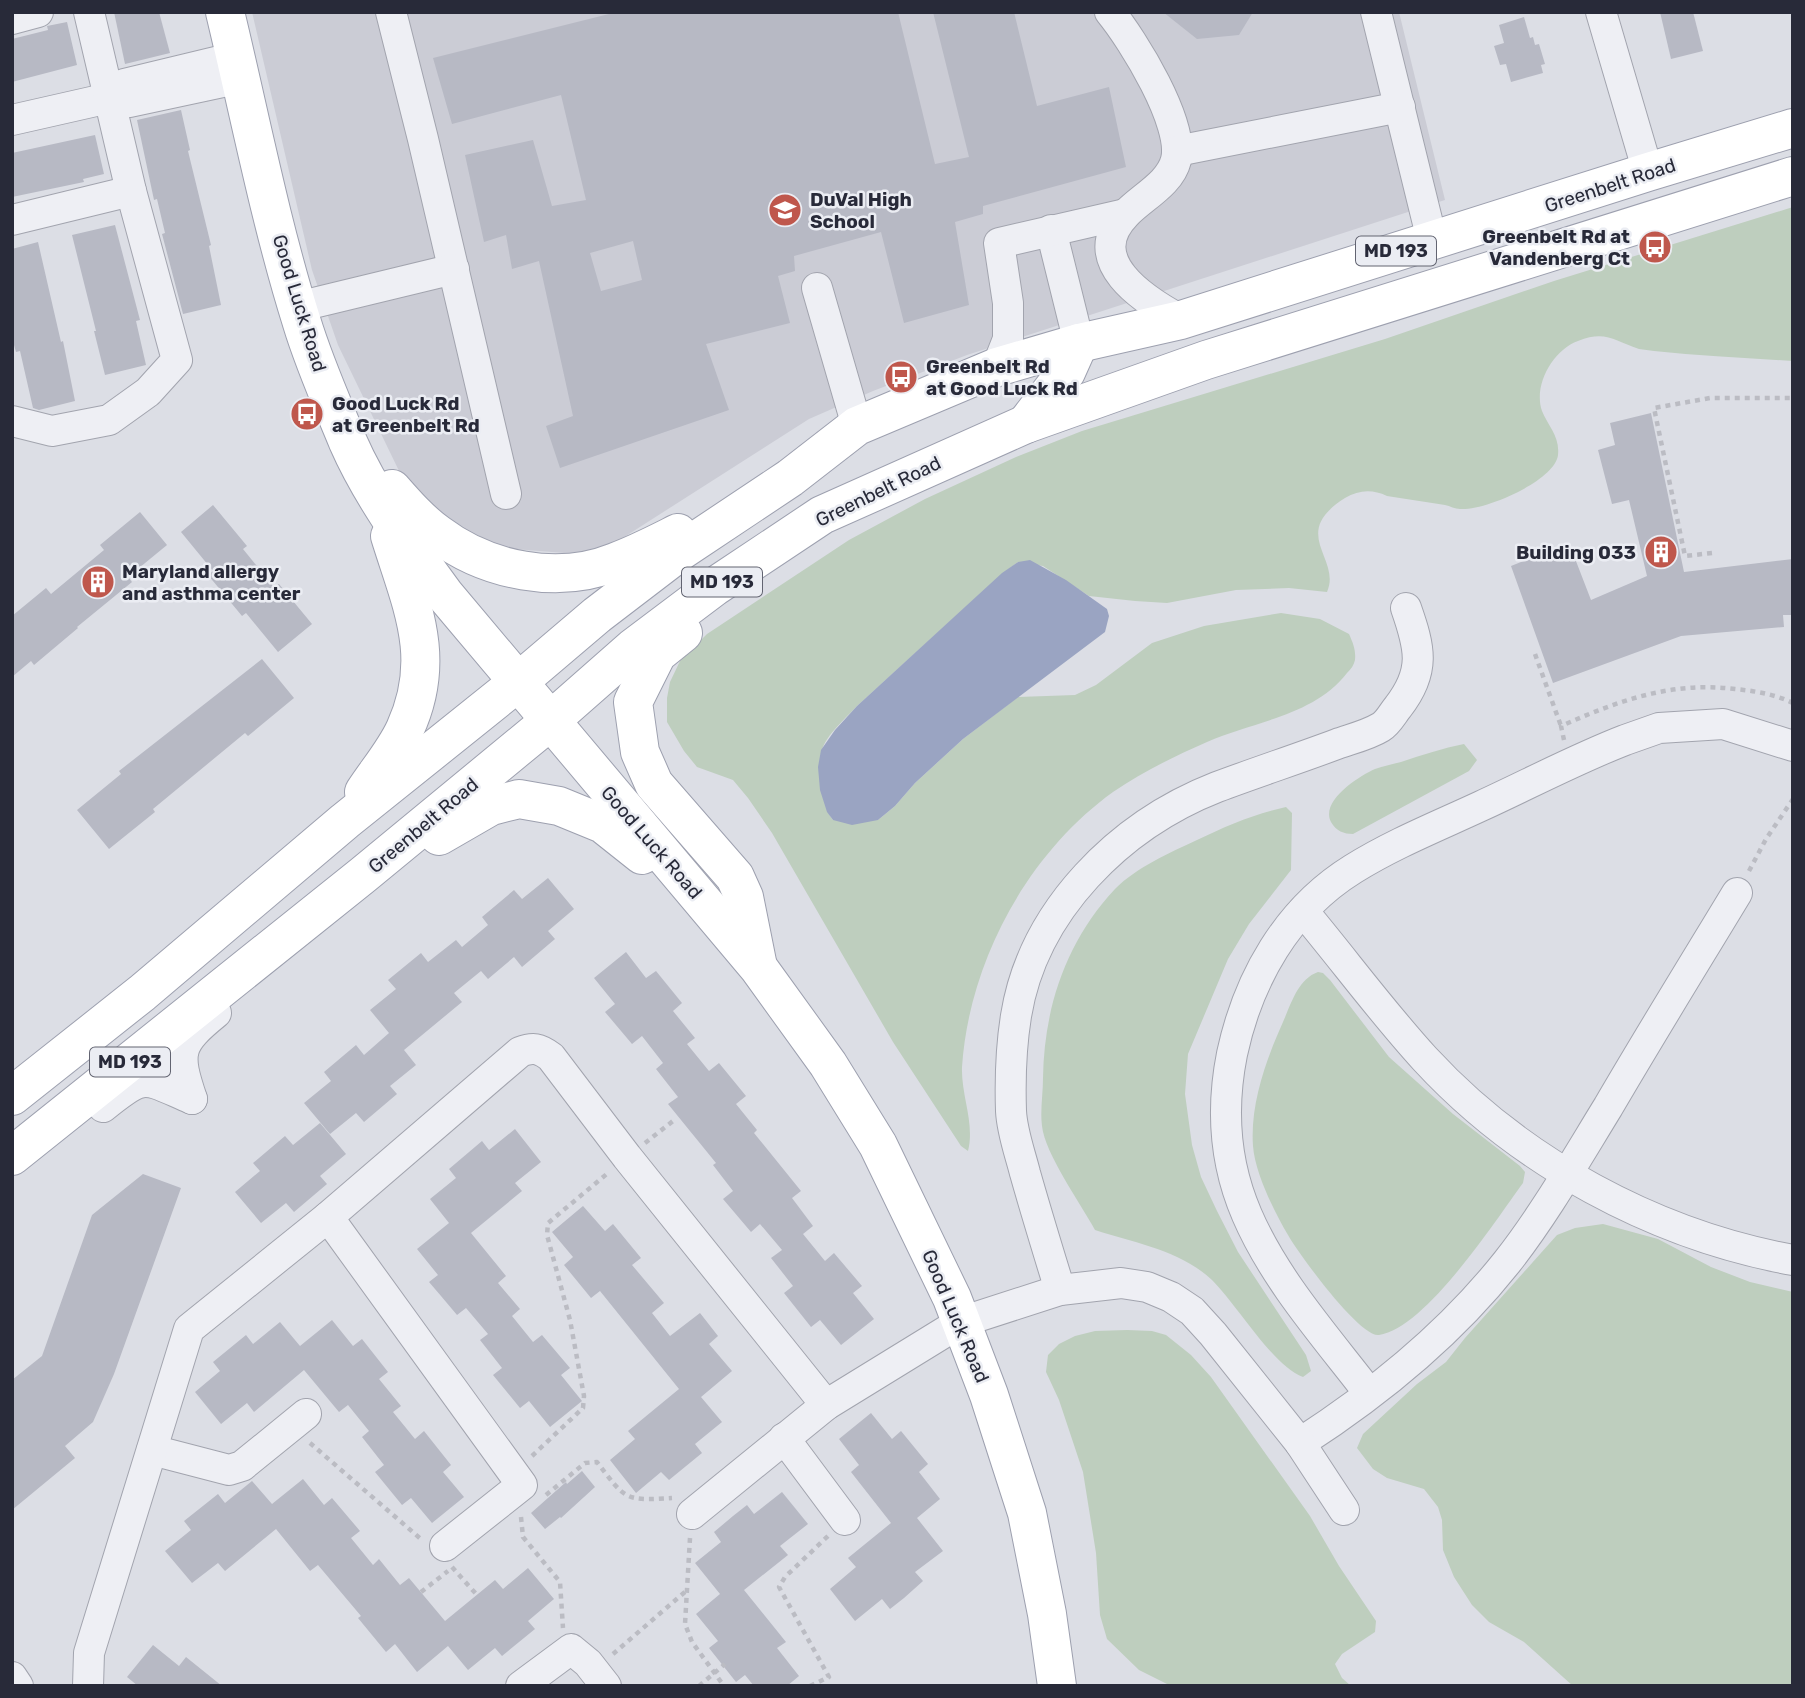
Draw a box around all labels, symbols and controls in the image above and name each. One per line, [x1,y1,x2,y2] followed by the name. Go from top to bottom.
[1542,153,1679,217] street label: Greenbelt Road
[810,188,912,233] place label: DuVal High School
[766,191,804,229] school or university icon: DuVal High School
[1482,225,1630,270] place label: Greenbelt Rd at Vandenberg Ct
[1636,228,1674,266] bus stop icon: Greenbelt Rd at Vandenberg Ct
[268,232,331,375] street label: Good Luck Road
[1356,236,1436,265] road number: MD 193
[926,355,1078,400] place label: Greenbelt Rd at Good Luck Rd
[882,358,920,396] bus stop icon: Greenbelt Rd at Good Luck Rd
[332,392,480,437] place label: Good Luck Rd at Greenbelt Rd
[288,395,326,433] bus stop icon: Good Luck Rd at Greenbelt Rd
[812,451,945,532] street label: Greenbelt Road
[1642,533,1680,571] building icon: Building 033
[1516,541,1636,564] place label: Building 033
[122,560,301,605] place label: Maryland allergy and asthma center
[79,563,117,601] building icon: Maryland allergy and asthma center
[682,568,762,596] road number: MD 193
[364,773,483,878] street label: Greenbelt Road
[596,781,707,904] street label: Good Luck Road
[90,1048,170,1077] road number: MD 193
[917,1246,994,1386] street label: Good Luck Road

